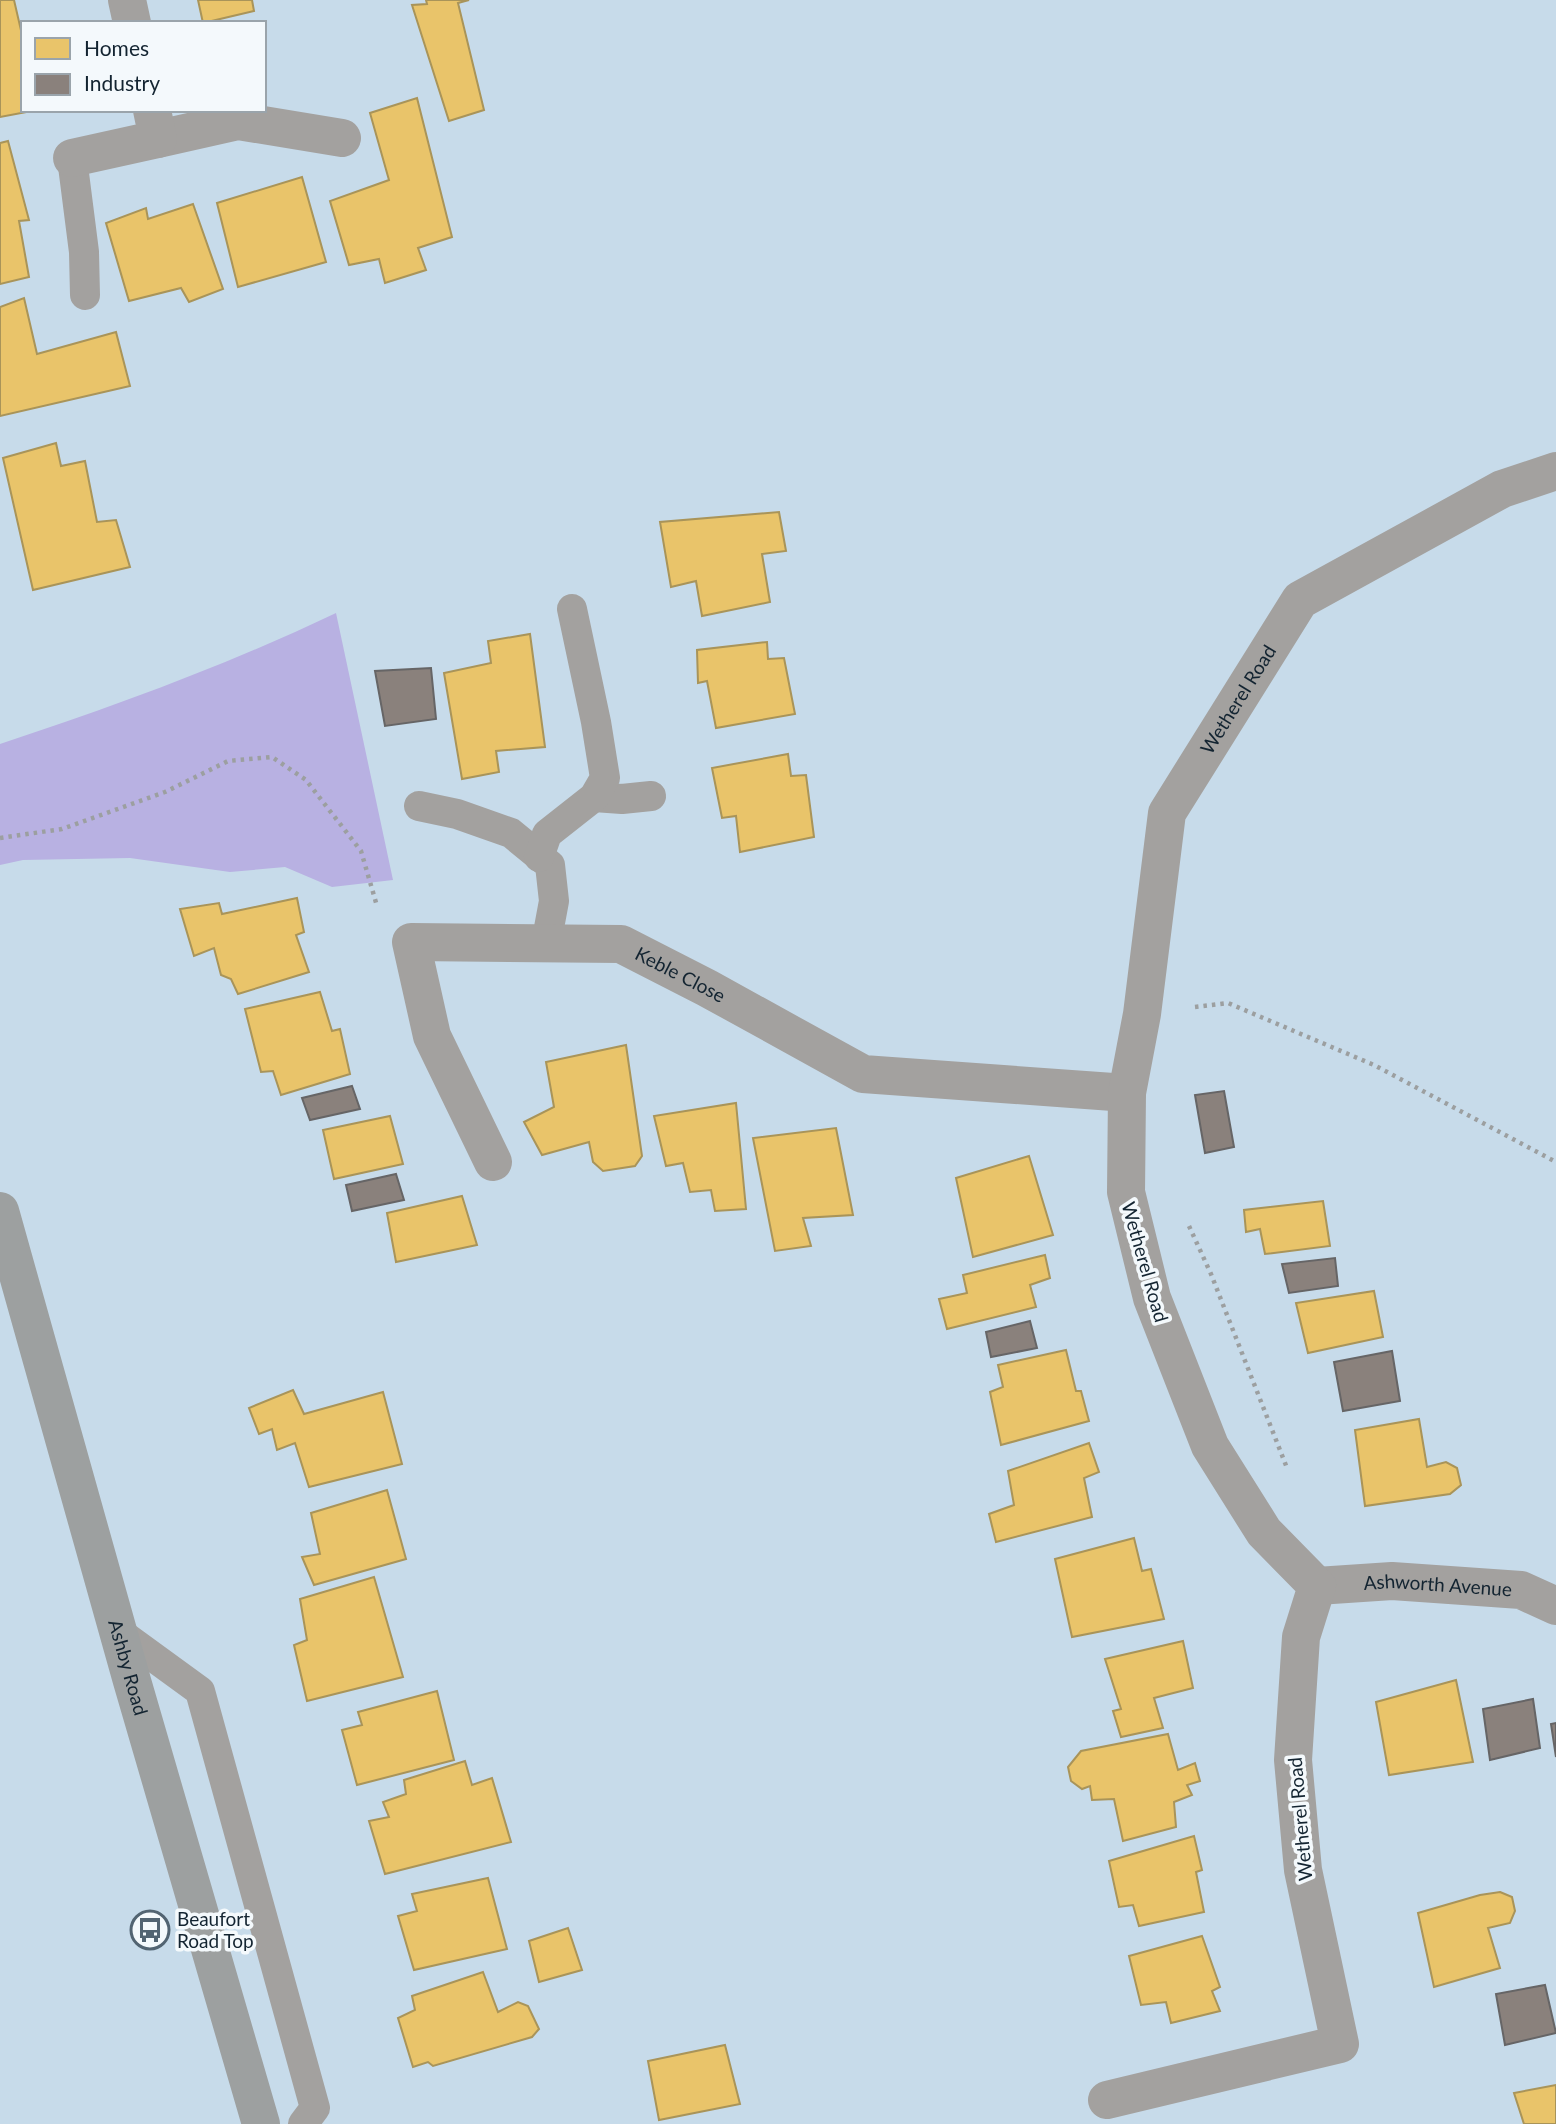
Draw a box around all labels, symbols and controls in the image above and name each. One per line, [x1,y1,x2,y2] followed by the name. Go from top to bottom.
[21,21,266,112] legend
[84,35,149,60] text: Homes
[84,70,160,95] text: Industry
[1195,640,1280,758] street label: Wetherel Road
[632,941,730,1007] street label: Keble Close
[1117,1199,1174,1325] street label: Wetherel Road
[1363,1569,1513,1600] street label: Ashworth Avenue
[104,1617,153,1718] street label: Ashby Road
[1283,1756,1316,1882] street label: Wetherel Road
[177,1907,254,1952] place label: Beaufort Road Top
[129,1909,171,1951] bus stop icon: Beaufort Road Top

